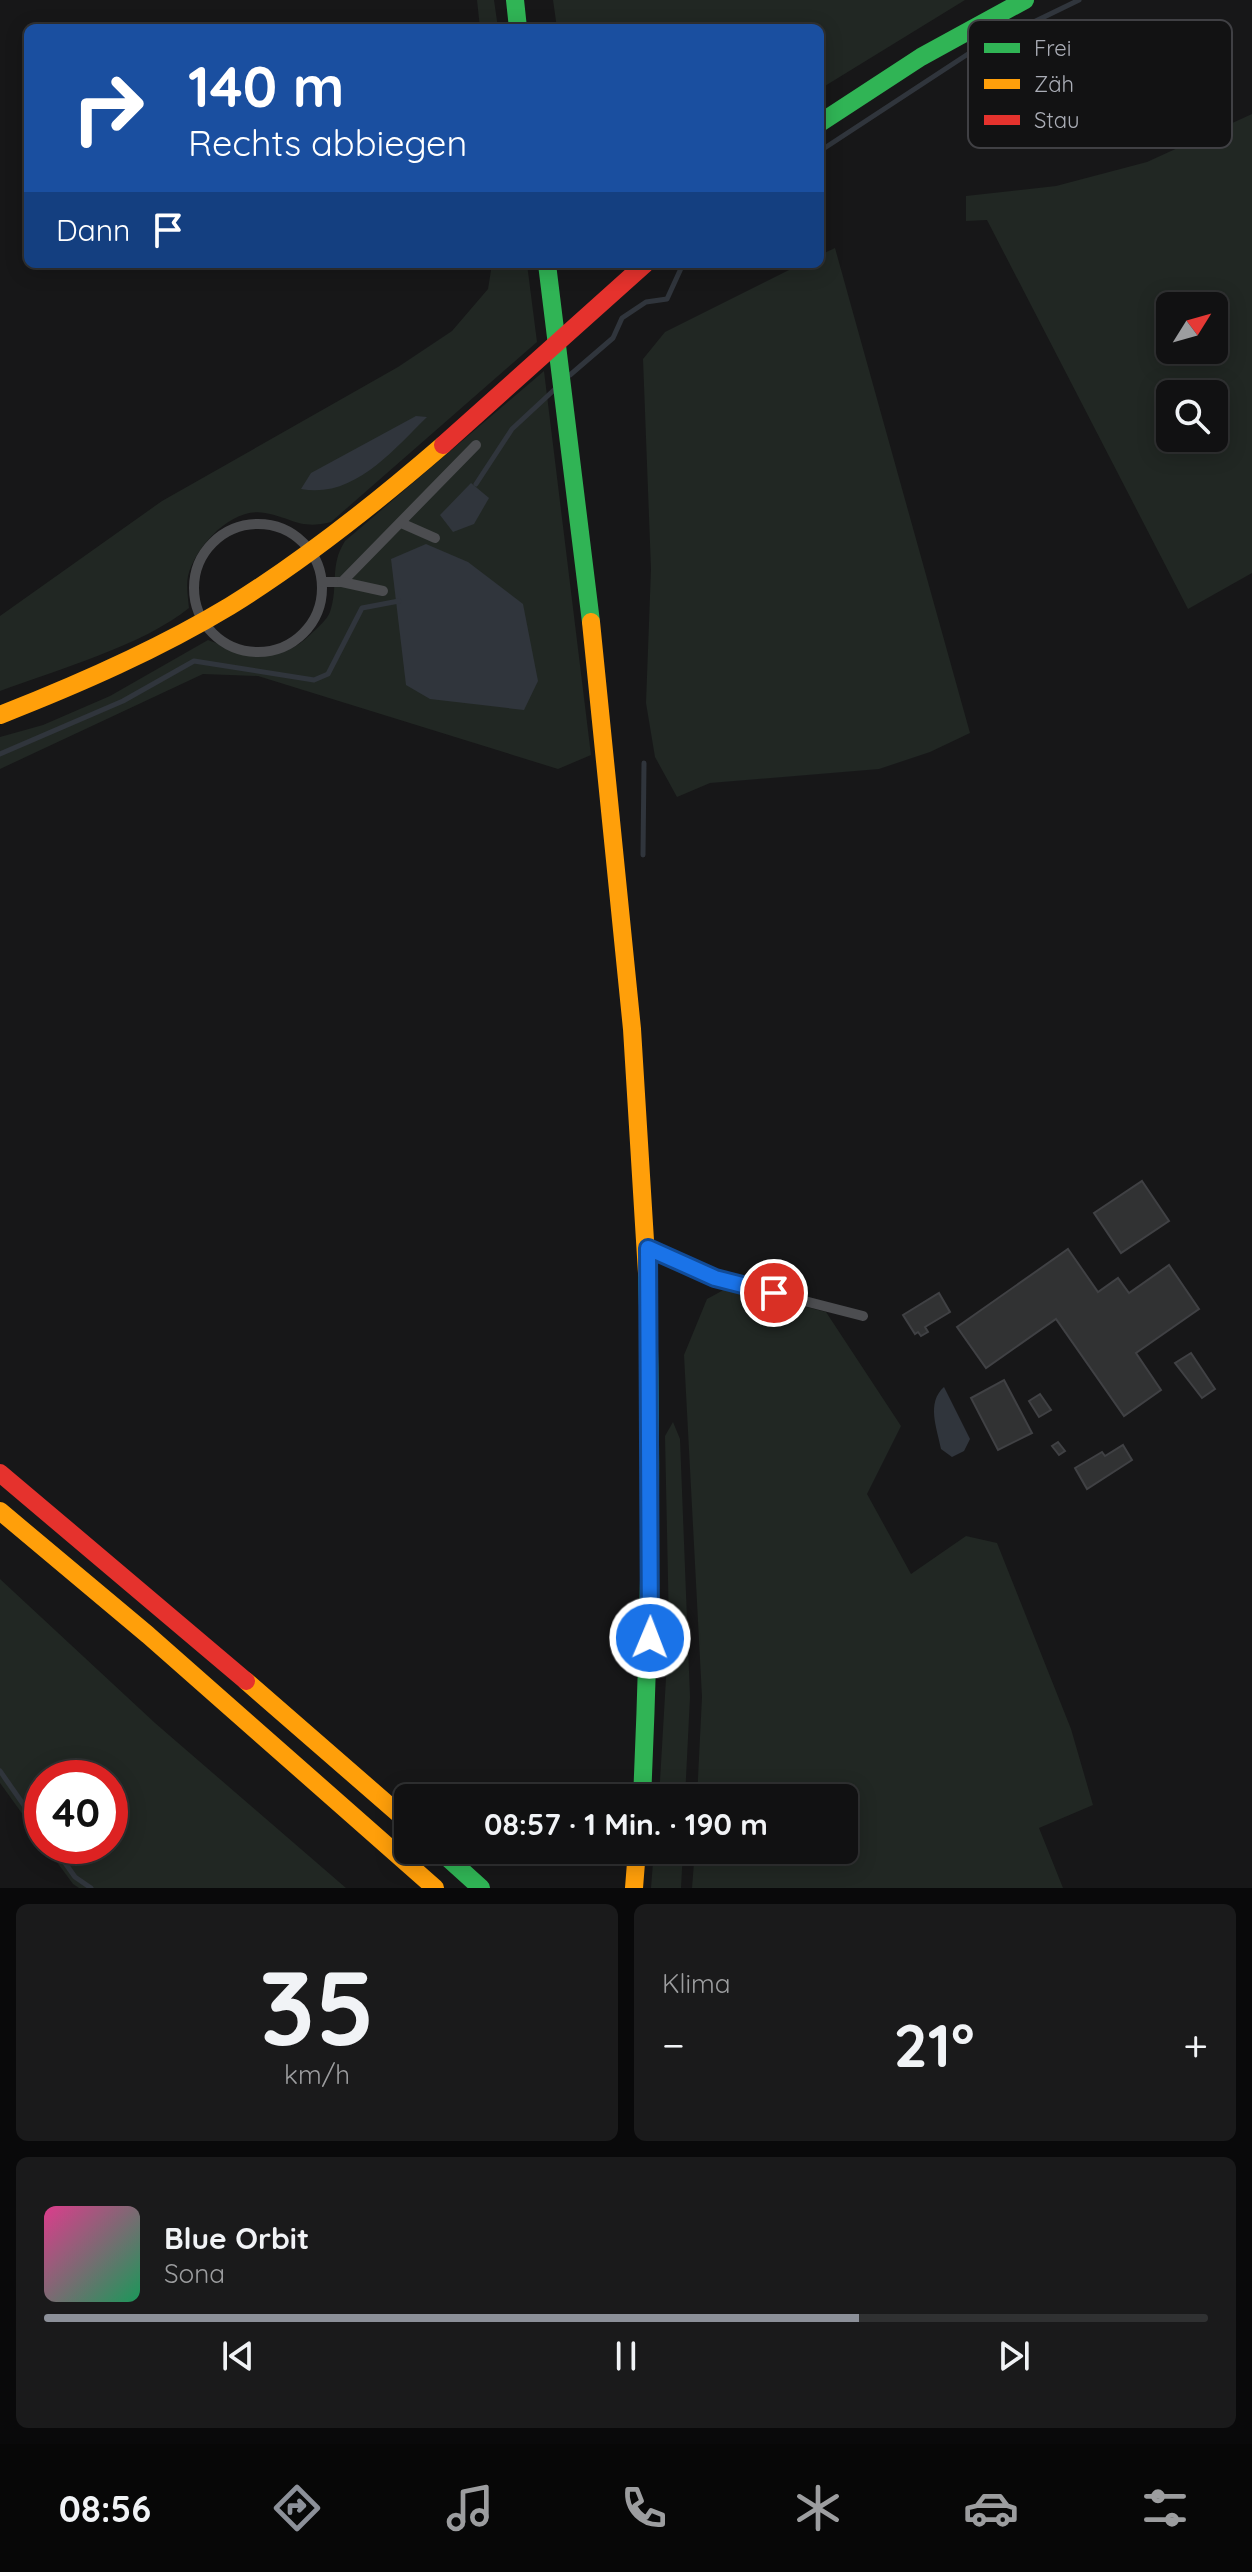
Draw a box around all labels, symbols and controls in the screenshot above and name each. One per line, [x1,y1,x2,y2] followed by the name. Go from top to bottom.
[968,20,1232,148] legend
[1034,34,1071,62] text: Frei
[188,51,344,121] text: 140 m
[56,56,160,160] icon: right
[1034,70,1074,98] text: Zäh
[1034,106,1079,134] text: Stau
[188,120,467,165] text: Rechts abbiegen
[146,208,190,252] icon: arrive
[56,211,130,249] text: Dann
[1156,292,1228,364] north arrow
[1156,292,1228,452] map controls
[1156,380,1228,452] button: search
[740,1259,808,1327] pin
[752,1271,796,1315] icon: arrive
[608,1596,692,1680] position arrow
[24,1760,128,1864] speed limit sign: 40
[484,1805,768,1843] text: 08:57 · 1 Min. · 190 m
[259,1941,375,2071] text: 35
[662,1967,731,2000] text: Klima
[894,2007,975,2082] text: 21°
[662,2017,685,2072] text: −
[1183,2017,1208,2072] text: +
[284,2058,350,2091] text: km/h
[164,2219,309,2257] text: Blue Orbit
[164,2257,225,2290] text: Sona
[216,2334,260,2378] icon: previous
[604,2334,648,2378] icon: pause
[992,2334,1036,2378] icon: next
[269,2480,325,2536] icon: directions
[442,2480,498,2536] icon: music
[616,2480,672,2536] icon: phone
[790,2480,846,2536] icon: climate
[963,2480,1019,2536] icon: car
[1137,2480,1193,2536] icon: filters
[59,2486,151,2531] text: 08:56

